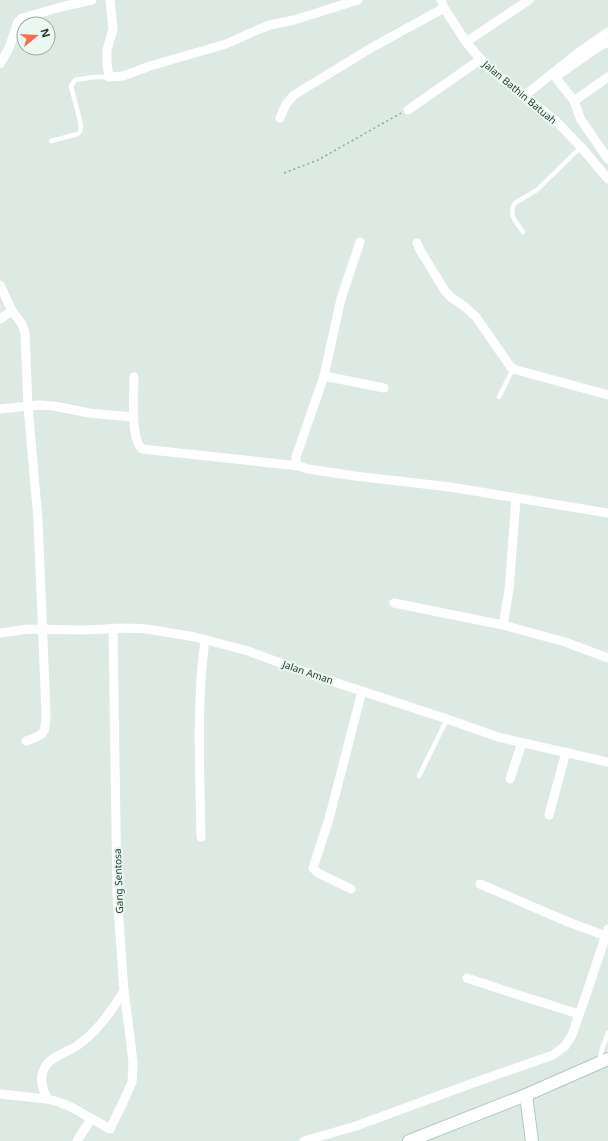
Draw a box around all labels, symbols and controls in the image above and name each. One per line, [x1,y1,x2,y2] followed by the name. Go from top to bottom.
[16,16,56,56] north arrow
[37,26,55,39] text: N
[479,56,560,127] street label: Jalan Bathin Batuah
[280,656,335,687] street label: Jalan Aman
[110,848,126,914] street label: Gang Sentosa

